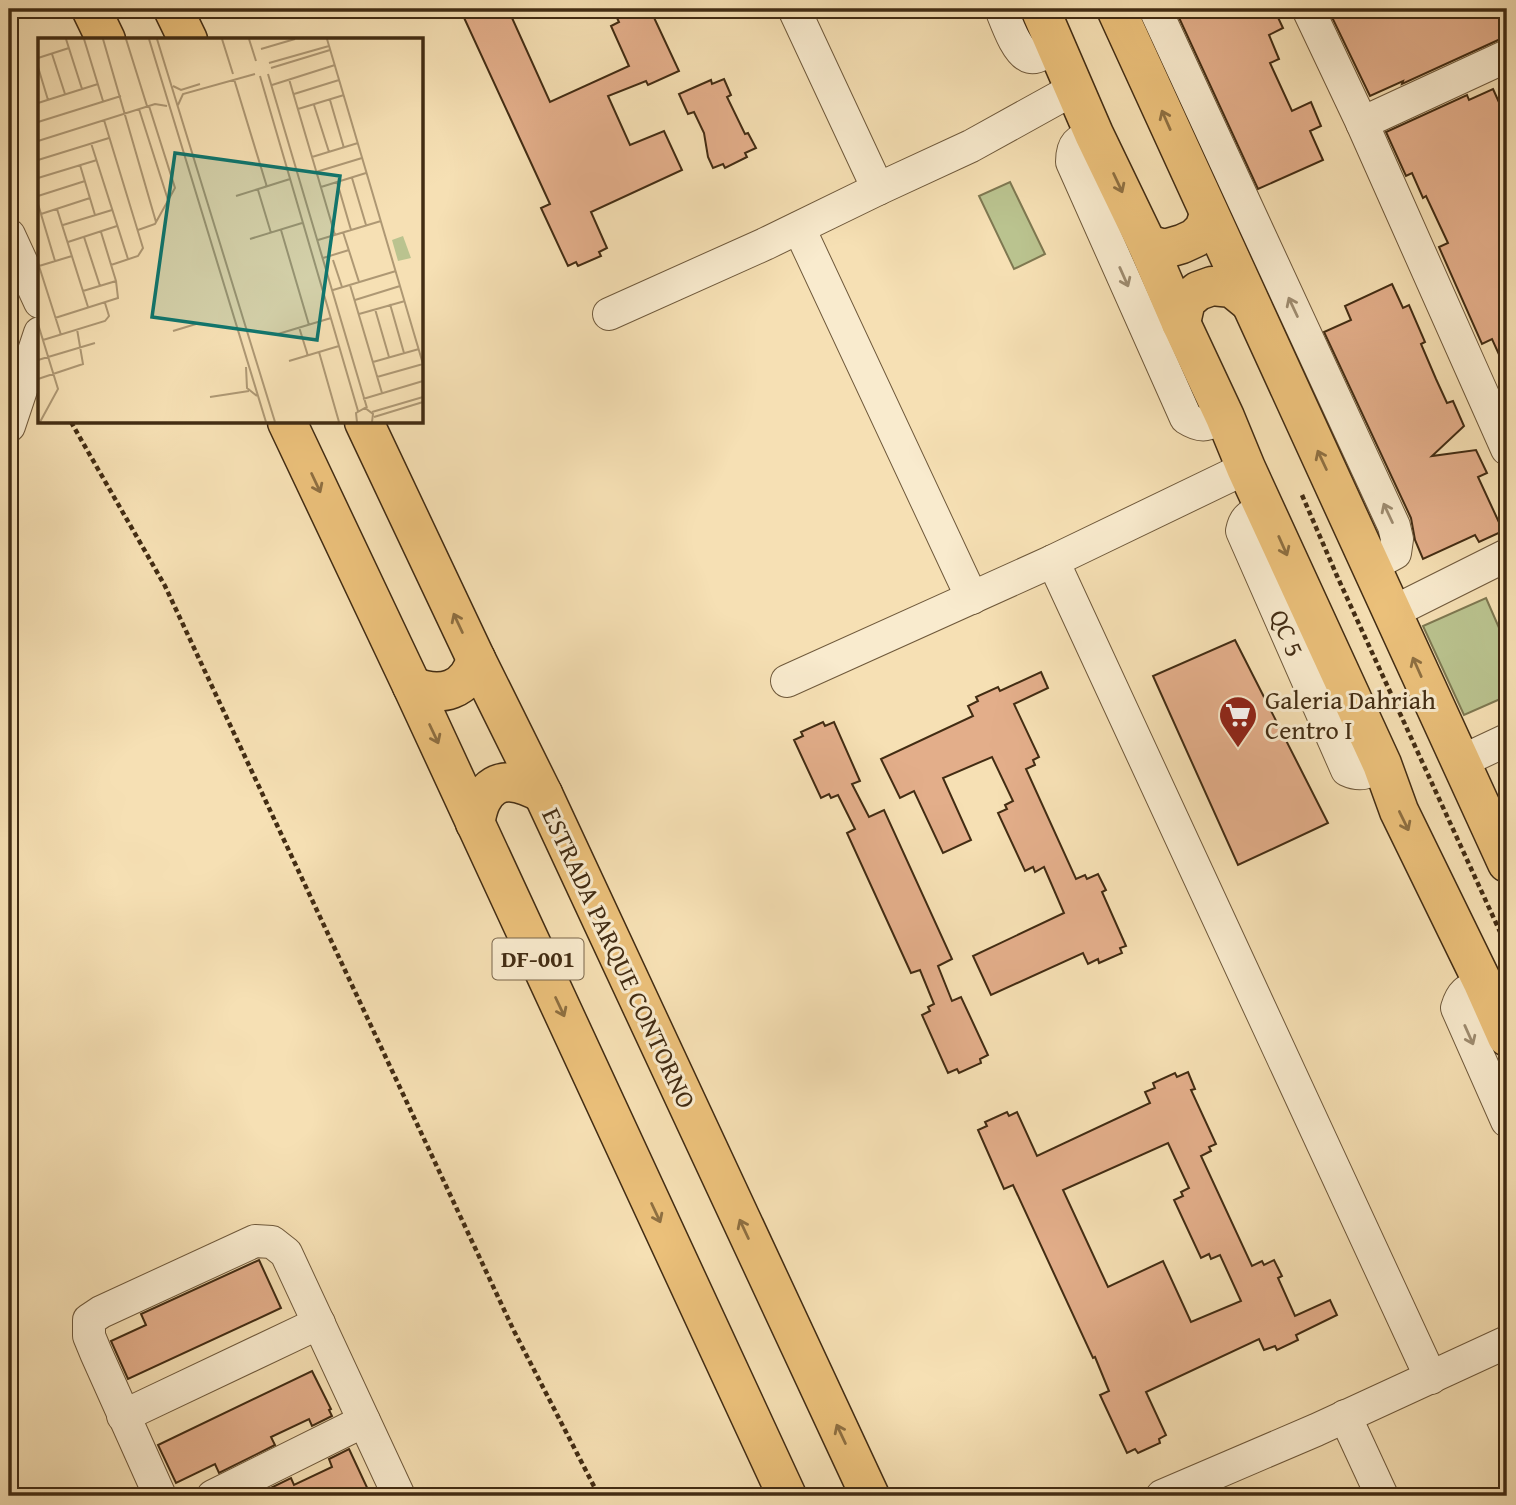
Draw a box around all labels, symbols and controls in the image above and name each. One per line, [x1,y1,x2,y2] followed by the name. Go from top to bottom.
[38,38,424,424] inset map
[1159,110,1172,131] one-way arrow
[1111,172,1125,193] one-way arrow
[1118,266,1131,287] one-way arrow
[1285,297,1299,318] one-way arrow
[1315,450,1328,471] one-way arrow
[310,472,323,494] one-way arrow
[1381,503,1394,524] one-way arrow
[1277,535,1290,556] one-way arrow
[1260,603,1315,663] street label: QC 5
[451,612,464,633] one-way arrow
[1410,657,1423,678] one-way arrow
[1265,680,1436,749] place label: Galeria Dahriah Centro I
[1217,694,1259,749] supermarket icon: Galeria Dahriah Centro I
[428,722,441,744] one-way arrow
[533,801,706,1115] street label: ESTRADA PARQUE CONTORNO
[1397,810,1411,831] one-way arrow
[492,939,584,979] road number: DF-001
[554,996,568,1017] one-way arrow
[1463,1024,1476,1045] one-way arrow
[650,1202,663,1223] one-way arrow
[737,1218,750,1239] one-way arrow
[834,1424,847,1446] one-way arrow

